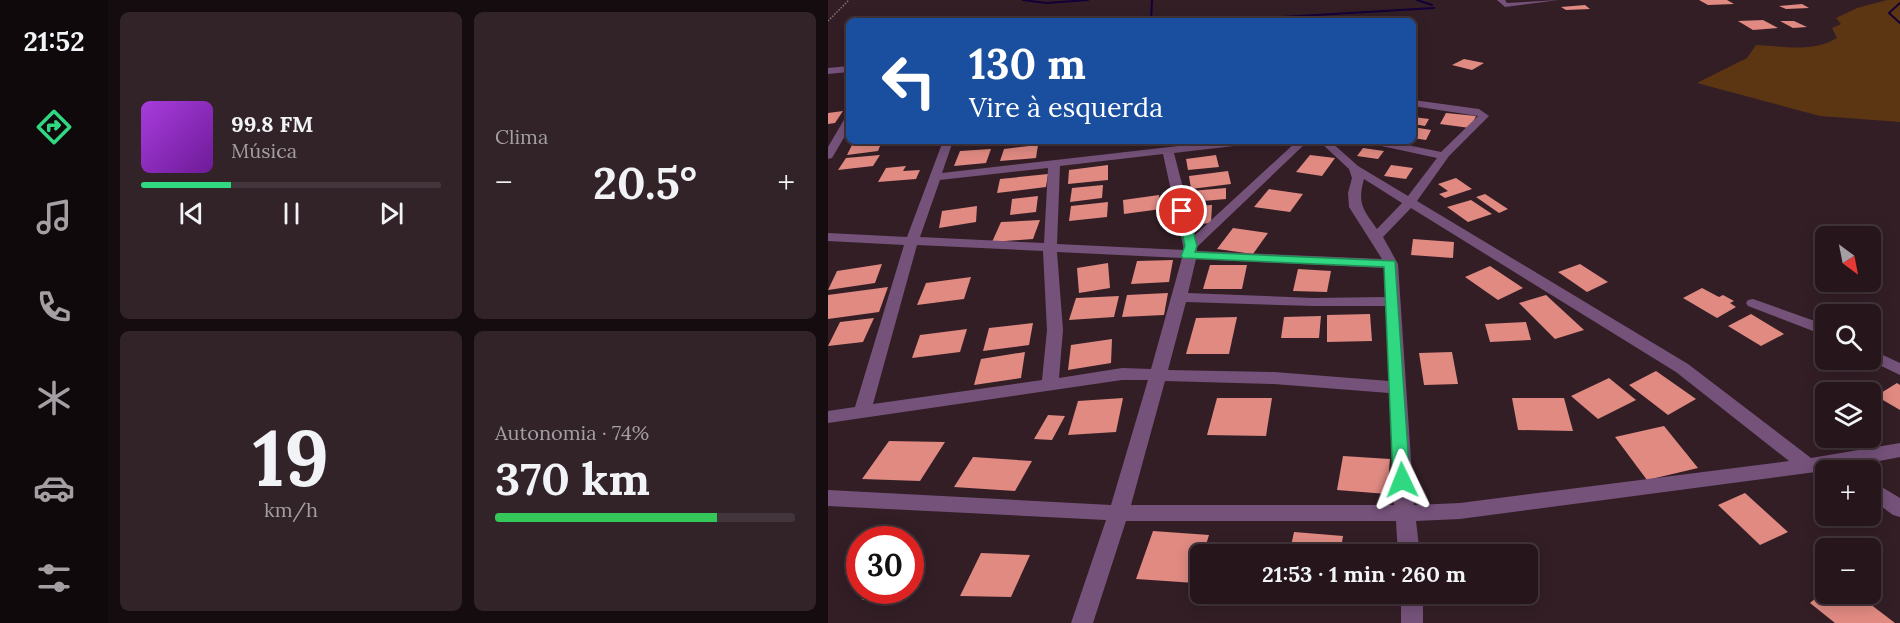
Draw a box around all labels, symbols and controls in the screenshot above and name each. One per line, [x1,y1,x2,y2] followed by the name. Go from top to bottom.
[23,24,85,58] text: 21:52
[969,37,1086,91] text: 130 m
[870,42,948,120] icon: left
[969,90,1163,124] text: Vire à esquerda
[33,106,75,148] icon: directions
[231,110,313,138] text: 99.8 FM
[495,124,548,149] text: Clima
[231,138,297,163] text: Música
[593,154,697,211] text: 20.5°
[495,161,513,203] text: −
[777,161,795,203] text: +
[1156,185,1207,236] pin
[1165,194,1198,227] icon: arrive
[33,196,75,238] icon: music
[175,197,208,230] icon: previous
[275,197,308,230] icon: pause
[375,197,408,230] icon: next
[1815,226,1881,292] north arrow
[1815,226,1881,604] map controls
[33,286,75,328] icon: phone
[1815,304,1881,370] button: search
[33,377,75,419] icon: climate
[1815,382,1881,448] button: layers
[253,408,329,507] text: 19
[495,420,649,445] text: Autonomia · 74%
[1370,448,1434,512] position arrow
[495,450,650,507] text: 370 km
[1815,460,1881,526] button: +
[33,467,75,509] icon: car
[264,497,318,522] text: km/h
[846,526,924,604] speed limit sign: 30
[1815,538,1881,604] button: −
[33,557,75,599] icon: filters
[1262,560,1466,588] text: 21:53 · 1 min · 260 m

